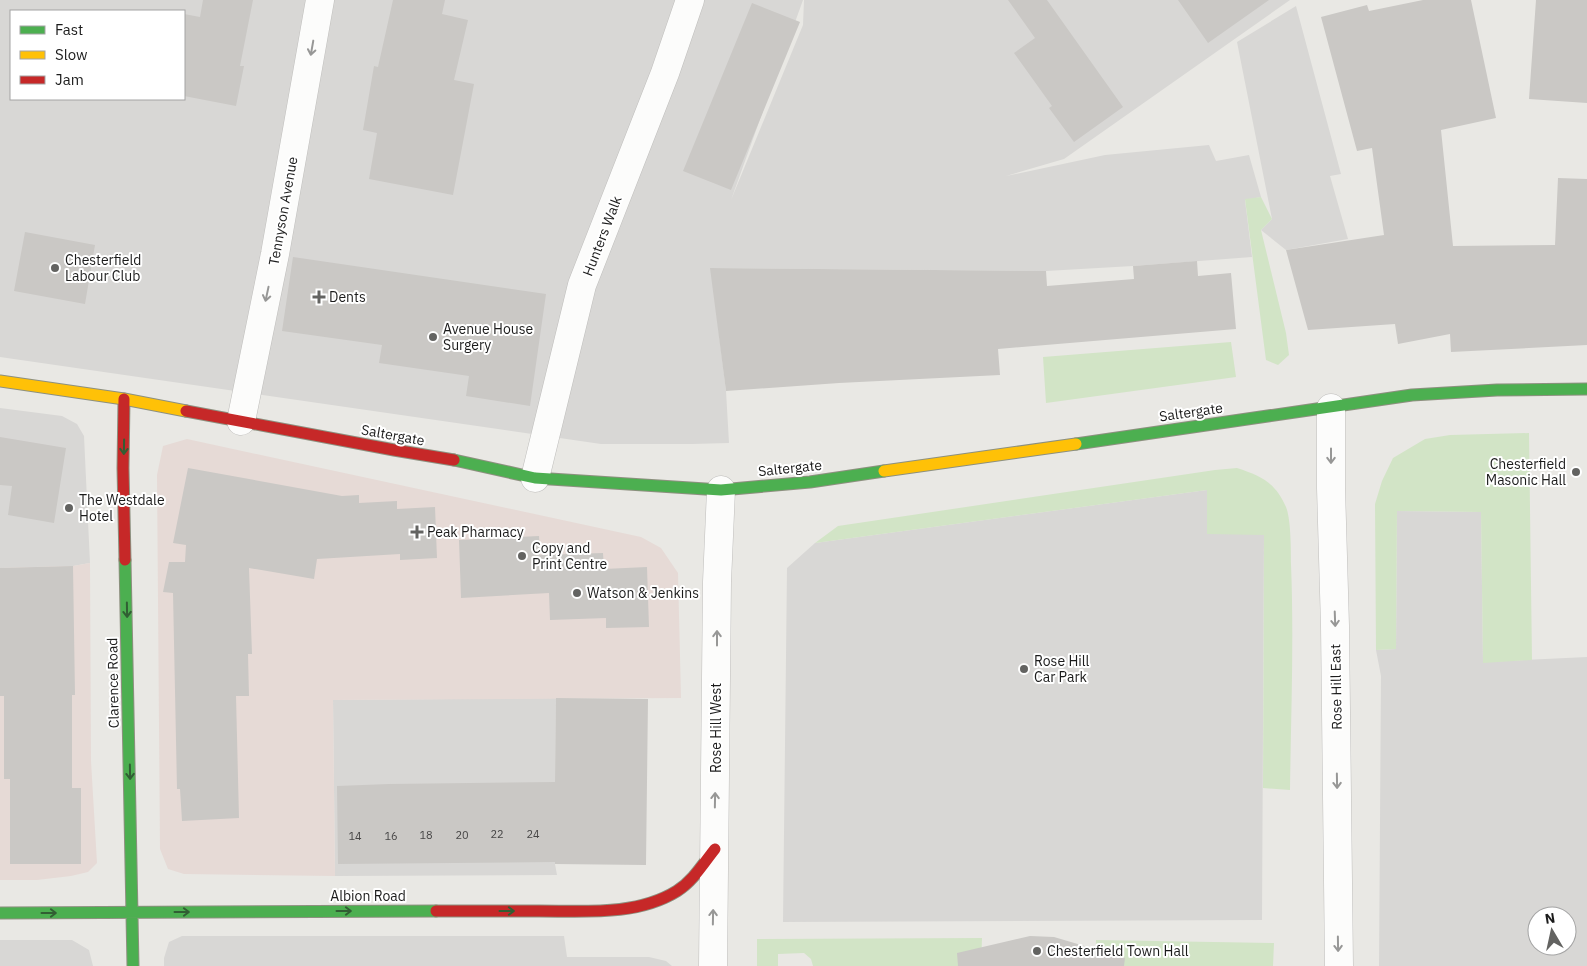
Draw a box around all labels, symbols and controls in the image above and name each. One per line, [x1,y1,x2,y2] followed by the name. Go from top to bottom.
[10,10,185,100] legend
[55,20,83,39] text: Fast
[306,40,316,56] one-way arrow
[55,45,88,64] text: Slow
[55,70,84,89] text: Jam
[265,155,301,267] street label: Tennyson Avenue
[578,193,626,279] street label: Hunters Walk
[65,251,141,285] place label: Chesterfield Labour Club
[49,262,61,274] marker: Chesterfield Labour Club
[262,286,272,302] one-way arrow
[329,288,366,306] place label: Dents
[313,291,325,303] marker: Dents
[443,320,534,354] place label: Avenue House Surgery
[427,331,439,343] marker: Avenue House Surgery
[1158,399,1224,425] street label: Saltergate
[360,421,426,449] street label: Saltergate
[119,439,129,455] one-way arrow
[1326,448,1336,464] one-way arrow
[1486,455,1566,489] place label: Chesterfield Masonic Hall
[757,456,823,480] street label: Saltergate
[1570,466,1582,478] marker: Chesterfield Masonic Hall
[79,491,165,525] place label: The Westdale Hotel
[63,502,75,514] marker: The Westdale Hotel
[427,523,524,541] place label: Peak Pharmacy
[411,526,423,538] marker: Peak Pharmacy
[532,539,607,573] place label: Copy and Print Centre
[516,550,528,562] marker: Copy and Print Centre
[587,584,699,602] place label: Watson & Jenkins
[571,587,583,599] marker: Watson & Jenkins
[122,601,132,617] one-way arrow
[1330,611,1339,627] one-way arrow
[712,630,722,646] one-way arrow
[103,637,123,729] street label: Clarence Road
[1326,644,1346,730] street label: Rose Hill East
[1034,652,1090,686] place label: Rose Hill Car Park
[1018,663,1030,675] marker: Rose Hill Car Park
[707,683,725,773] street label: Rose Hill West
[125,764,135,780] one-way arrow
[1332,773,1342,789] one-way arrow
[711,793,720,809] one-way arrow
[490,827,504,841] house number: 22
[526,827,540,841] house number: 24
[419,828,433,842] house number: 18
[455,828,469,842] house number: 20
[348,829,362,843] house number: 14
[384,829,398,843] house number: 16
[330,887,406,905] street label: Albion Road
[336,906,352,916] one-way arrow
[498,906,514,916] one-way arrow
[1527,906,1577,956] north arrow
[173,907,189,917] one-way arrow
[40,908,56,918] one-way arrow
[1544,908,1556,928] text: N
[708,910,718,926] one-way arrow
[1333,935,1343,951] one-way arrow
[1047,942,1189,960] place label: Chesterfield Town Hall
[1031,945,1043,957] marker: Chesterfield Town Hall

